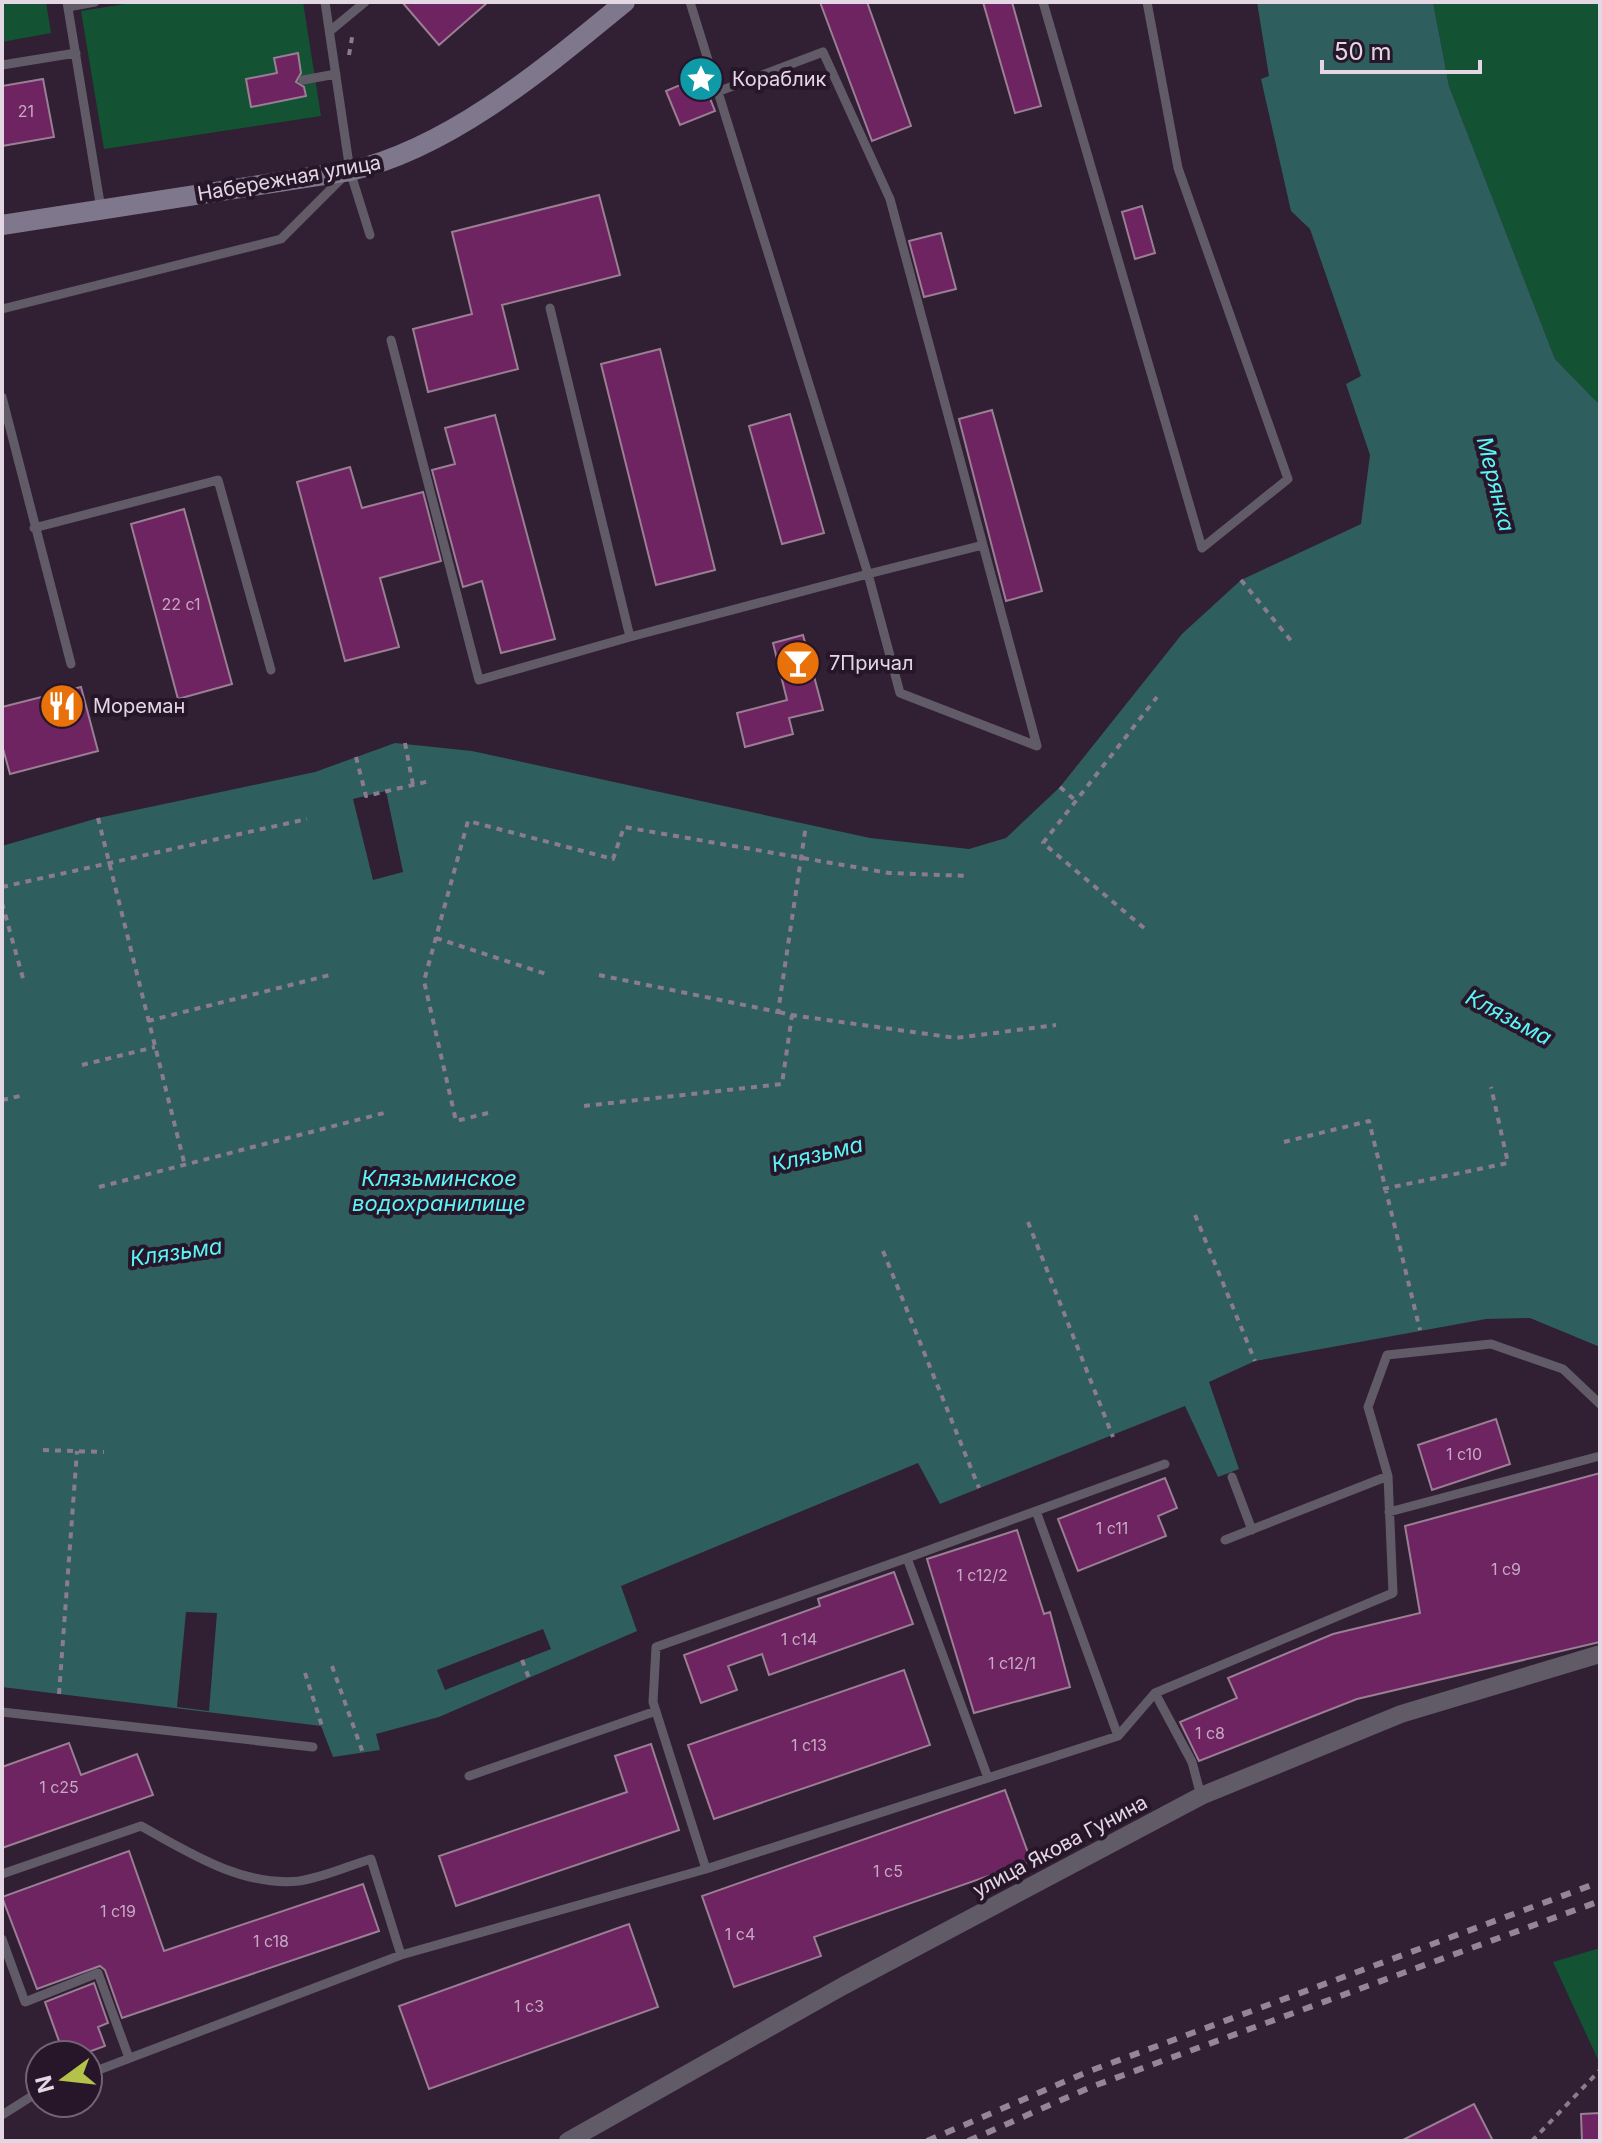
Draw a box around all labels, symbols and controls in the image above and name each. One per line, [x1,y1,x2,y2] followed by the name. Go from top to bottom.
[1322,24,1480,74] scale bar
[1334,37,1392,66] text: 50 m
[677,55,725,103] place icon: Кораблик
[732,67,826,91] place label: Кораблик
[18,101,34,121] house number: 21
[195,150,383,206] street label: Набережная улица
[1472,434,1520,534] water label: Мерянка
[161,594,201,614] house number: 22 с1
[774,639,822,687] bar icon: 7Причал
[829,651,914,675] place label: 7Причал
[38,682,86,730] restaurant icon: Мореман
[93,694,185,718] place label: Мореман
[1462,984,1556,1050] water label: Клязьма
[769,1131,865,1177] water label: Клязьма
[352,1165,526,1216] water label: Клязьминское водохранилище
[128,1233,224,1271] water label: Клязьма
[1446,1444,1482,1464] house number: 1 с10
[1096,1518,1128,1538] house number: 1 с11
[1491,1559,1521,1579] house number: 1 с9
[956,1565,1008,1585] house number: 1 с12/2
[781,1629,817,1649] house number: 1 с14
[988,1653,1036,1673] house number: 1 с12/1
[1195,1723,1225,1743] house number: 1 с8
[791,1735,827,1755] house number: 1 с13
[39,1777,79,1797] house number: 1 с25
[969,1790,1151,1902] street label: улица Якова Гунина
[873,1861,903,1881] house number: 1 с5
[100,1901,136,1921] house number: 1 с19
[725,1924,755,1944] house number: 1 с4
[253,1931,289,1951] house number: 1 с18
[514,1996,544,2016] house number: 1 с3
[24,2039,104,2119] north arrow
[30,2073,59,2096] text: N

